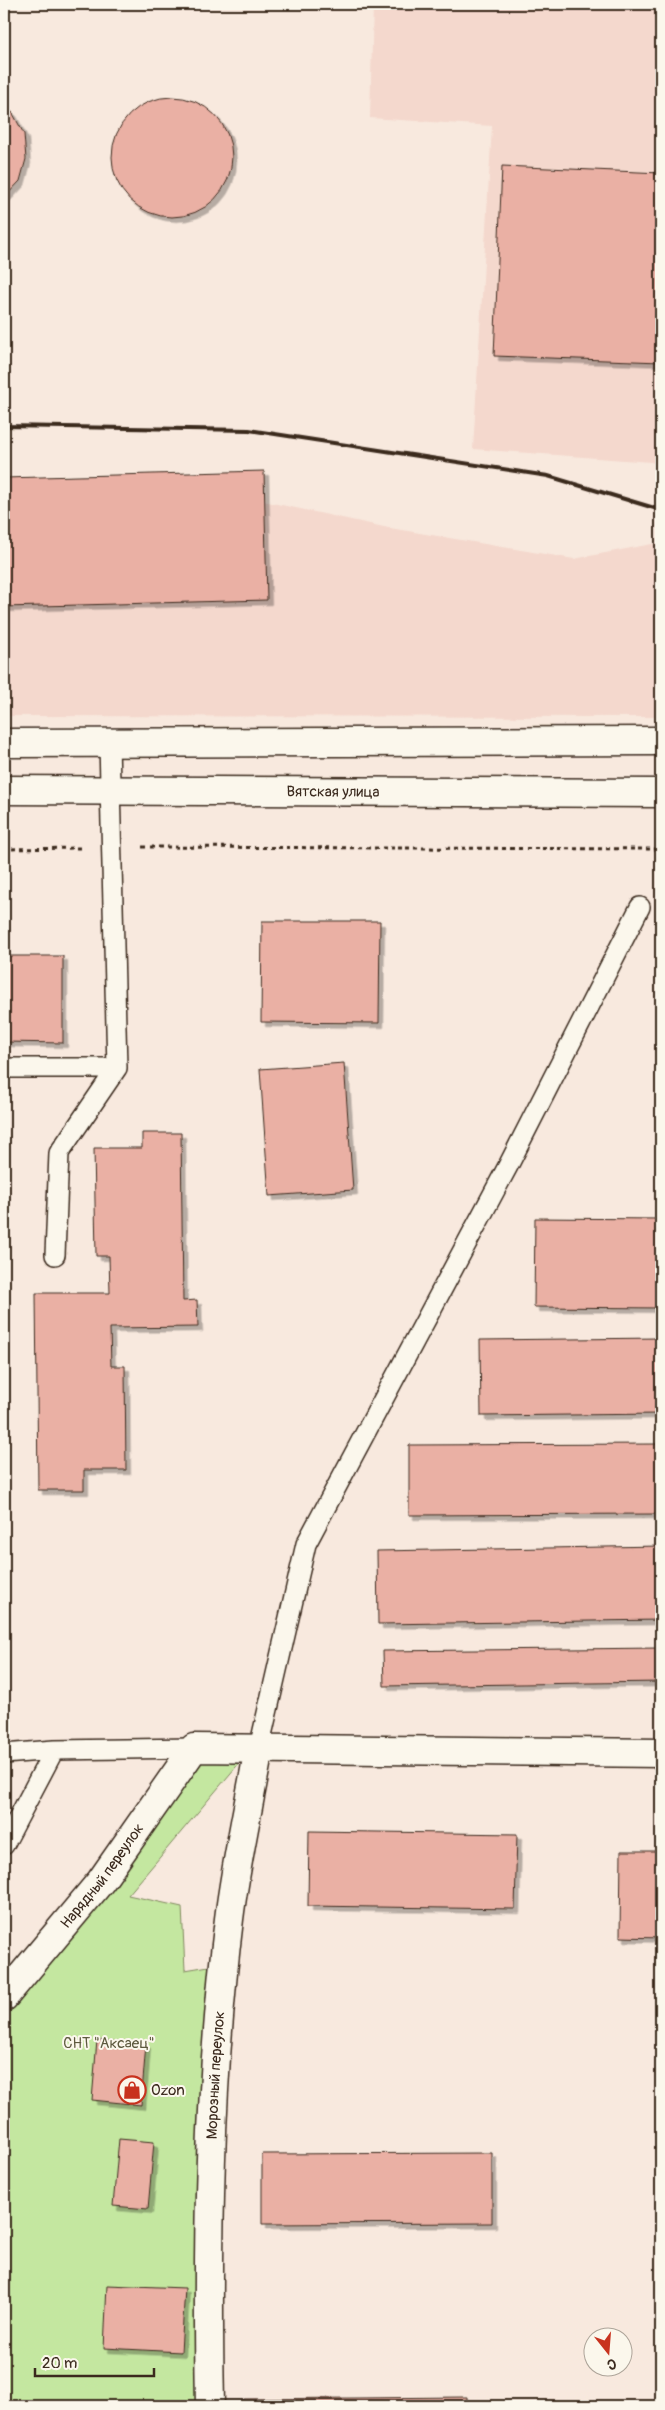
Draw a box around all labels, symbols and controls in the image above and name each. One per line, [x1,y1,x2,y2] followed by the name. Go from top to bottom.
[286,782,380,802] street label: Вятская улица
[56,1820,148,1932] street label: Нарядный переулок
[203,2010,229,2140] street label: Морозный переулок
[63,2034,155,2053] park label: СНТ "Аксаец"
[117,2075,147,2105] shop icon: Ozon
[151,2081,185,2100] place label: Ozon
[582,2328,632,2378] north arrow
[35,2345,154,2377] scale bar
[42,2354,77,2373] text: 20 m
[605,2355,618,2373] text: С

